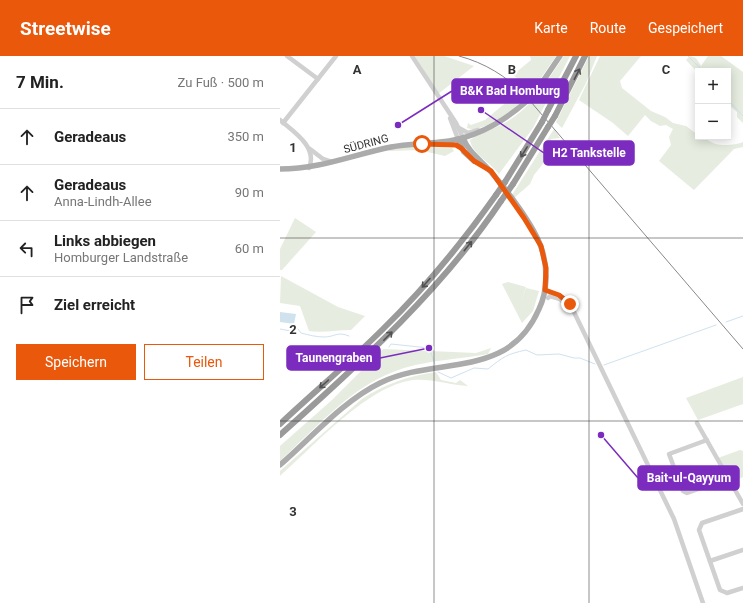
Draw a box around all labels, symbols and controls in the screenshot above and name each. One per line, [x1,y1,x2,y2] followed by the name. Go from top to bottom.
[20,17,111,40] text: Streetwise
[534,20,568,36] text: Karte
[590,20,626,36] text: Route
[648,20,723,36] text: Gespeichert
[353,62,362,77] text: A
[508,62,516,77] text: B
[662,62,671,77] text: C
[574,68,581,80] one-way arrow
[695,68,731,140] map controls
[695,68,731,104] button: +
[16,72,64,92] text: 7 Min.
[178,75,264,90] text: Zu Fuß · 500 m
[452,79,568,103] callout: B&K Bad Homburg
[460,84,560,98] text: B&K Bad Homburg
[695,104,731,140] button: −
[16,126,38,148] icon: ahead
[54,128,126,146] text: Geradeaus
[227,129,264,144] text: 350 m
[342,132,390,156] street label: SÜDRING
[413,135,431,153] route start
[289,140,297,155] text: 1
[544,141,634,165] callout: H2 Tankstelle
[520,146,528,157] one-way arrow
[552,146,626,160] text: H2 Tankstelle
[54,176,126,194] text: Geradeaus
[16,182,38,204] icon: ahead
[235,185,264,200] text: 90 m
[54,194,152,209] text: Anna-Lindh-Allee
[54,232,156,250] text: Links abbiegen
[16,238,38,260] icon: left
[235,241,264,256] text: 60 m
[464,241,473,252] one-way arrow
[54,250,188,265] text: Homburger Landstraße
[422,278,431,289] one-way arrow
[16,294,38,316] icon: arrive
[561,295,579,313] route end
[54,296,135,314] text: Ziel erreicht
[289,322,297,337] text: 2
[384,331,393,341] one-way arrow
[16,344,136,380] button: Speichern
[144,344,264,380] button: Teilen
[287,346,380,370] callout: Taunengraben
[295,351,373,365] text: Taunengraben
[318,380,329,389] one-way arrow
[638,466,739,490] callout: Bait-ul-Qayyum
[647,471,731,485] text: Bait-ul-Qayyum
[289,504,297,519] text: 3

